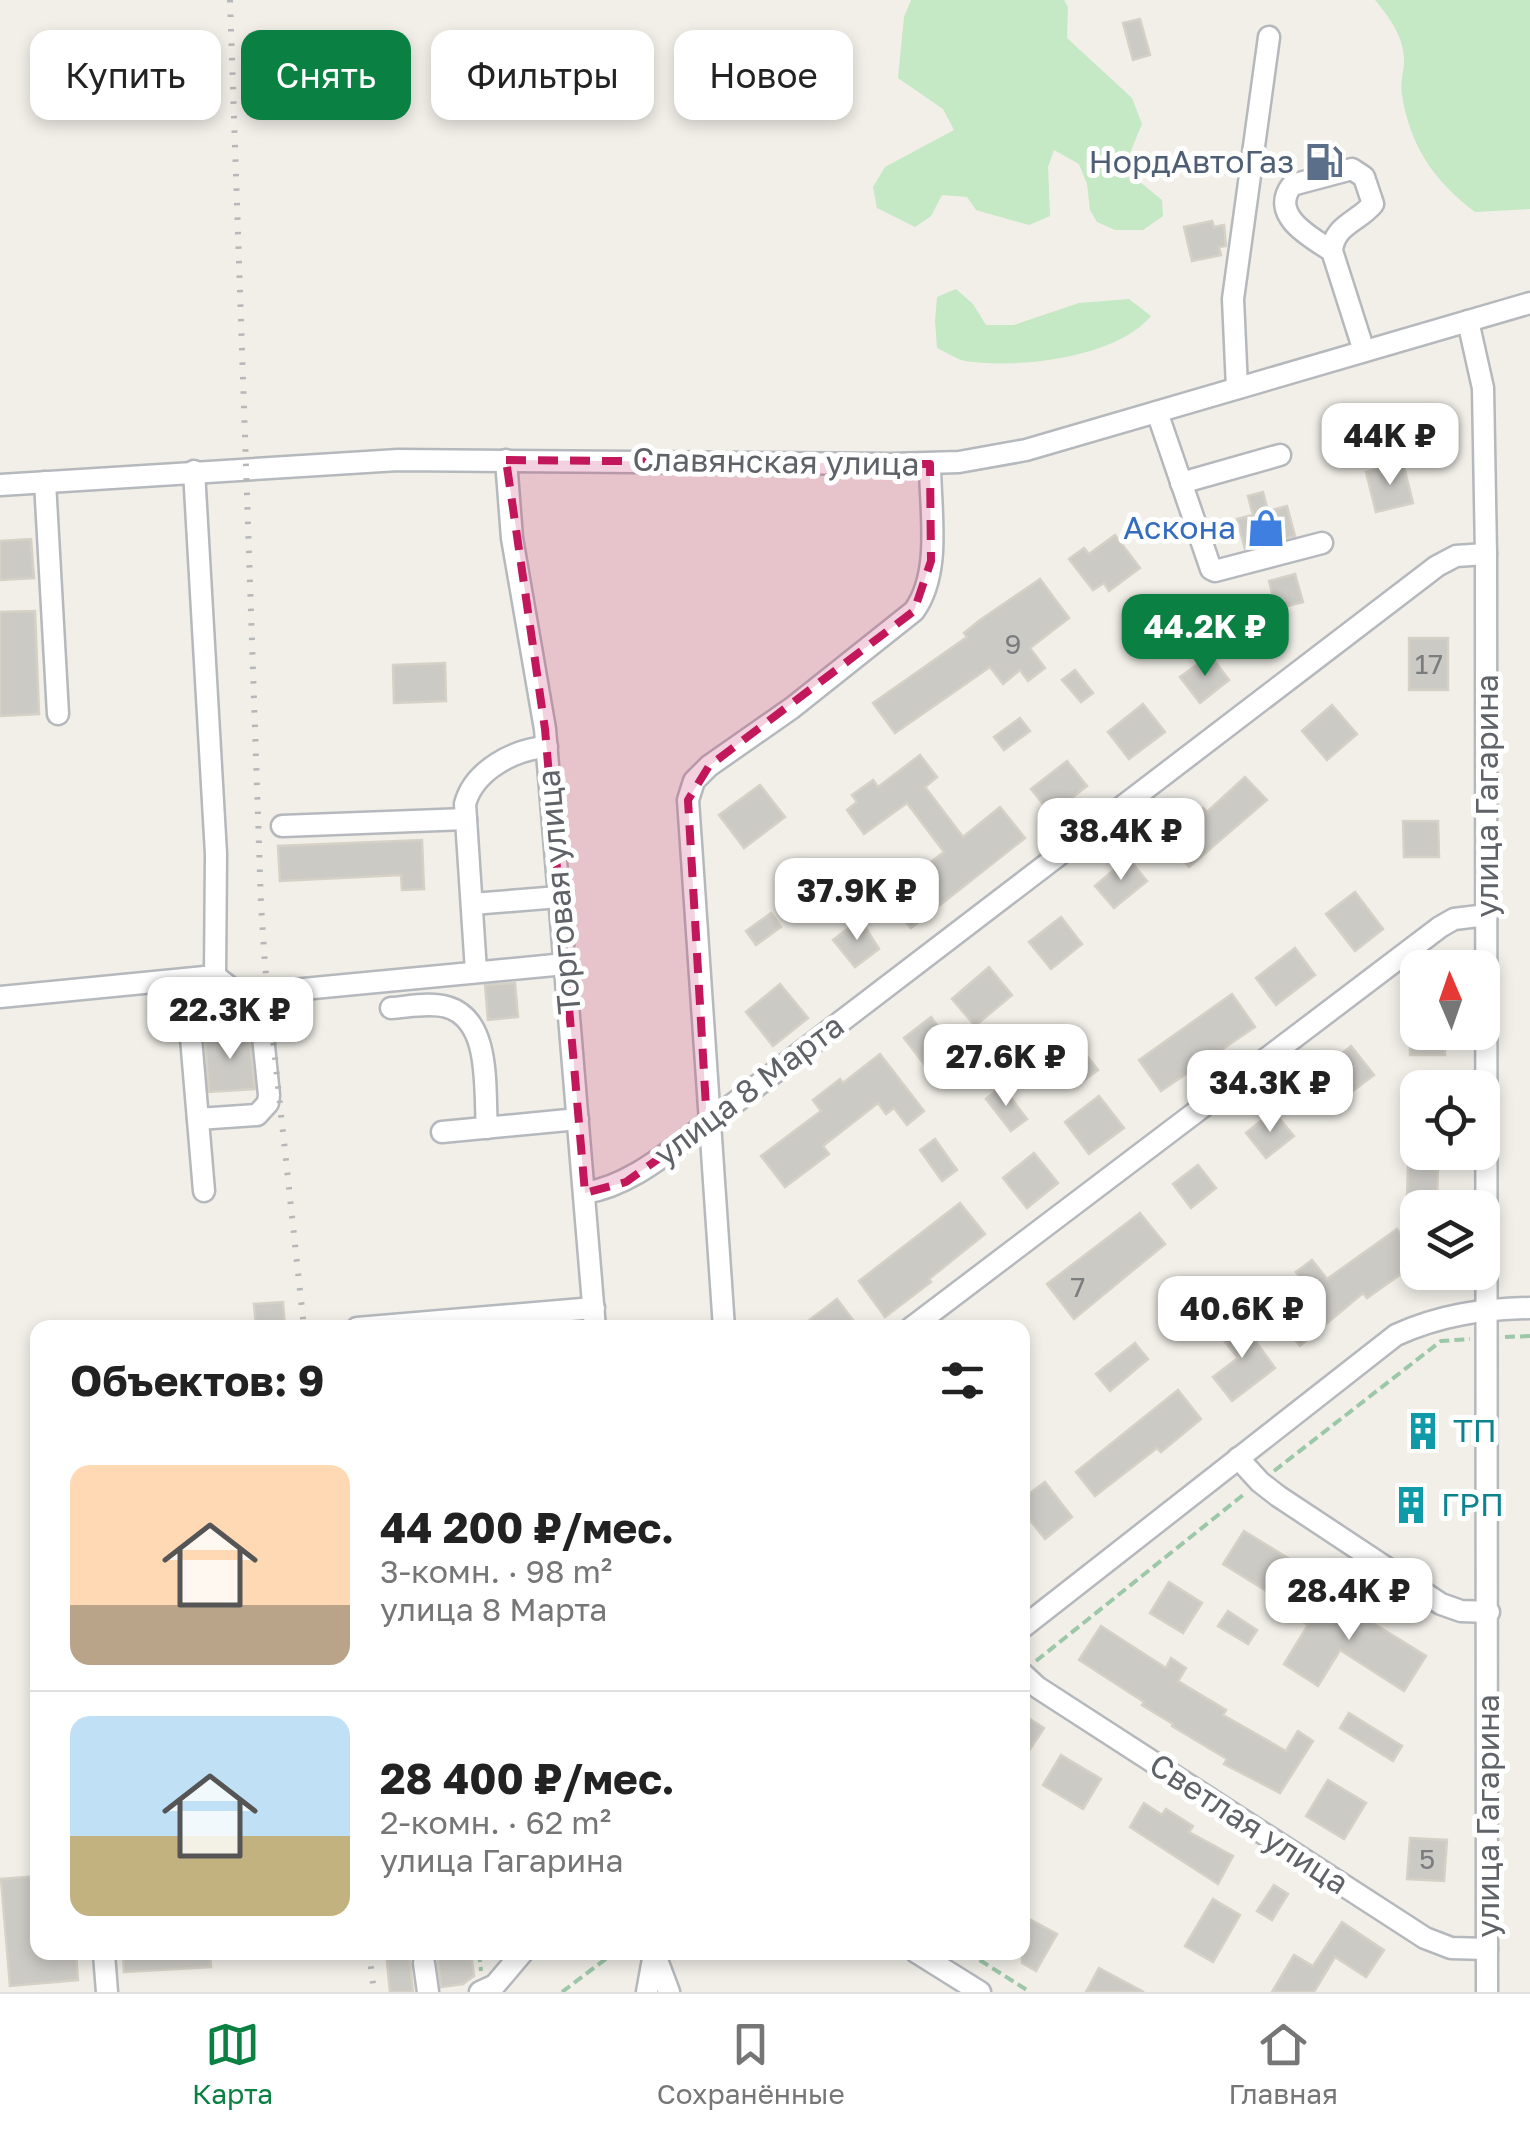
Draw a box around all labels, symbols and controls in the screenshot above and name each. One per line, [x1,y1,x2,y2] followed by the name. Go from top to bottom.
[30,30,221,120] chip: Купить
[241,30,411,120] chip: Снять
[431,30,654,120] chip: Фильтры
[674,30,853,120] chip: Новое
[1303,141,1345,183] fuel station icon: НордАвтоГаз
[1088,142,1294,180] place label: НордАвтоГаз
[1320,403,1460,488] pin: 44K ₽
[1344,416,1436,454] text: 44K ₽
[632,439,920,483] street label: Славянская улица
[1245,507,1287,549] shop icon: Аскона
[1123,508,1236,546] place label: Аскона
[1113,594,1297,679] pin: 44.2K ₽
[1144,607,1266,645] text: 44.2K ₽
[1005,627,1021,660] house number: 9
[1415,647,1443,680] house number: 17
[1467,674,1505,918] street label: улица Гагарина
[528,768,588,1016] street label: Торговая улица
[1029,798,1213,883] pin: 38.4K ₽
[1059,811,1183,849] text: 38.4K ₽
[765,858,949,943] pin: 37.9K ₽
[797,871,917,909] text: 37.9K ₽
[1400,950,1500,1050] north arrow
[1400,950,1500,1290] map controls
[138,977,322,1062] pin: 22.3K ₽
[169,990,291,1028] text: 22.3K ₽
[646,1006,851,1173] street label: улица 8 Марта
[914,1024,1098,1109] pin: 27.6K ₽
[946,1037,1066,1075] text: 27.6K ₽
[1178,1050,1362,1135] pin: 34.3K ₽
[1209,1063,1331,1101] text: 34.3K ₽
[1400,1070,1500,1170] button: locate
[1400,1190,1500,1290] button: layers
[1071,1270,1085,1303] house number: 7
[1150,1276,1334,1361] pin: 40.6K ₽
[1180,1289,1304,1327] text: 40.6K ₽
[935,1353,990,1408] icon: filters
[70,1355,325,1405] text: Объектов: 9
[1402,1410,1444,1452] building icon: ТП
[1453,1411,1497,1449] place label: ТП
[1390,1484,1432,1526] building icon: ГРП
[1441,1485,1504,1523] place label: ГРП
[380,1502,674,1552] text: 44 200 ₽/мес.
[150,1505,270,1625] icon: home
[380,1552,612,1590] text: 3-комн. · 98 m²
[1257,1558,1441,1643] pin: 28.4K ₽
[1287,1571,1411,1609] text: 28.4K ₽
[380,1590,607,1628] text: улица 8 Марта
[1468,1694,1506,1938] street label: улица Гагарина
[1143,1745,1356,1902] street label: Светлая улица
[380,1753,675,1803] text: 28 400 ₽/мес.
[150,1756,270,1876] icon: home
[380,1803,611,1841] text: 2-комн. · 62 m²
[380,1841,624,1879] text: улица Гагарина
[1419,1842,1435,1875] house number: 5
[192,2017,273,2110] tab: Карта
[657,2017,845,2110] tab: Сохранённые
[1229,2017,1338,2110] tab: Главная

